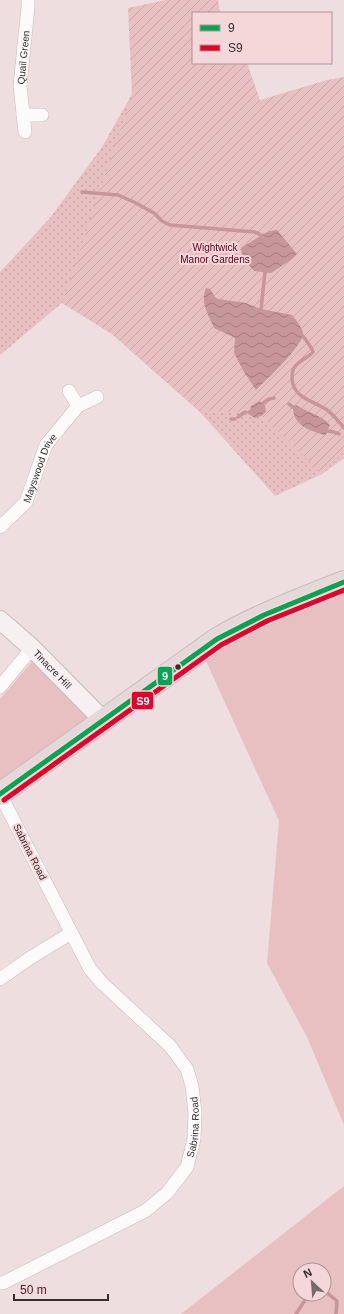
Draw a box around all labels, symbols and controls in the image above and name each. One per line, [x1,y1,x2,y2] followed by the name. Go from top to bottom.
[192,12,332,64] legend
[228,21,235,35] text: 9
[15,30,31,85] street label: Quail Green
[228,41,243,55] text: S9
[180,242,250,265] park label: Wightwick Manor Gardens
[21,431,59,504] street label: Mayswood Drive
[31,647,74,691] street label: Tinacre Hill
[173,662,183,672] unlabelled marker
[157,666,173,686] line badge: 9
[162,670,168,682] text: 9
[131,691,154,710] line badge: S9
[136,695,150,707] text: S9
[11,822,49,882] street label: Sabrina Road
[184,1096,201,1159] street label: Sabrina Road
[292,1262,332,1302] north arrow
[301,1266,314,1280] text: N
[14,1276,108,1302] scale bar
[20,1283,47,1297] text: 50 m

